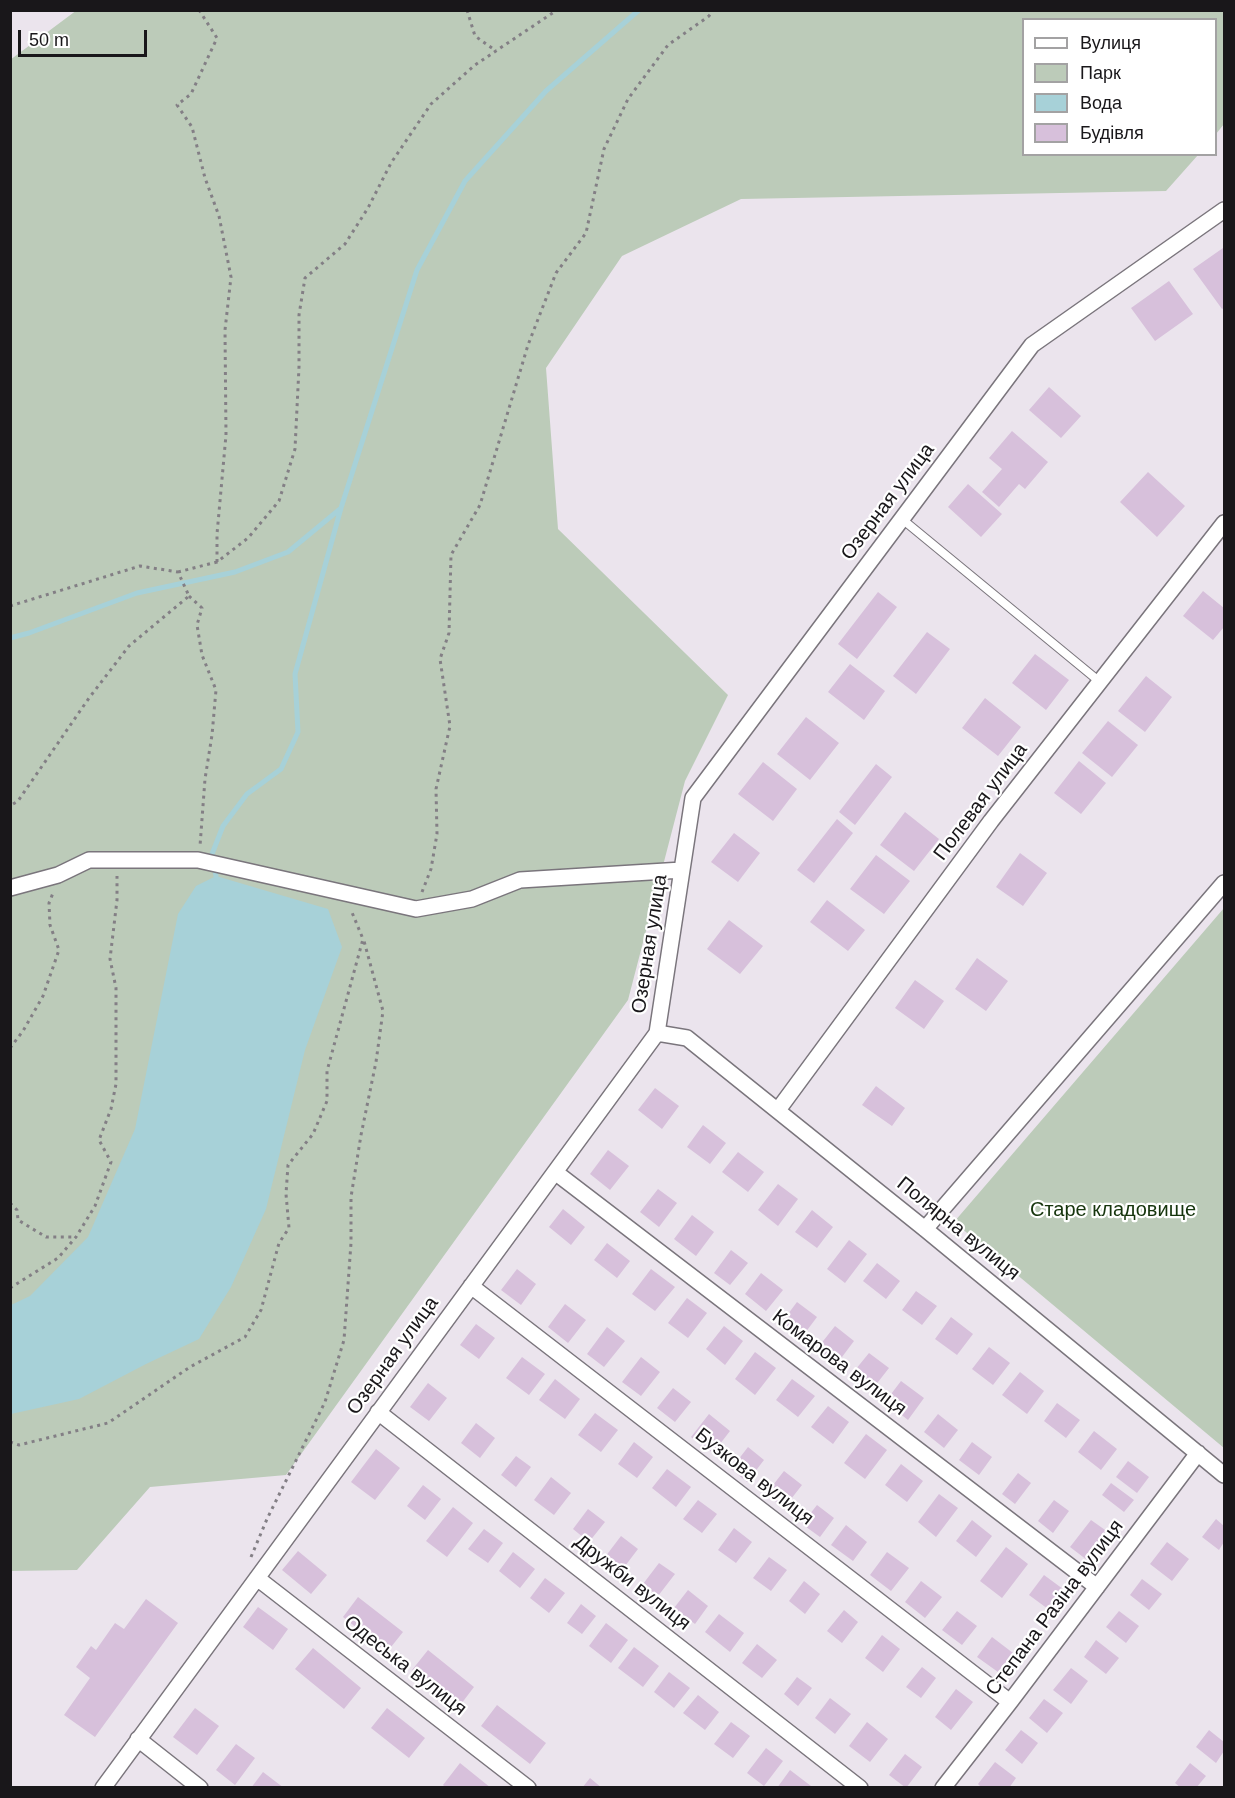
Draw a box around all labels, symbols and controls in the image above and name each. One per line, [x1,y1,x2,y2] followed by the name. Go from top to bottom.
[21,18,150,56] scale bar
[1022,18,1217,156] legend
[29,30,69,50] text: 50 m
[1080,33,1141,53] text: Вулиця
[1080,63,1121,83] text: Парк
[1080,93,1122,113] text: Вода
[1080,123,1144,143] text: Будівля
[836,439,940,565] street label: Озерная улица
[929,739,1033,865] street label: Полевая улица
[627,873,673,1015] street label: Озерная улица
[892,1172,1024,1286] street label: Полярна вулиця
[1030,1198,1196,1222] park label: Старе кладовище
[342,1292,444,1420] street label: Озерная улица
[767,1305,911,1421] street label: Комарова вулиця
[690,1423,818,1531] street label: Бузкова вулиця
[981,1515,1129,1701] street label: Степана Разіна вулиця
[569,1530,695,1636] street label: Дружби вулиця
[339,1611,471,1721] street label: Одеська вулиця

